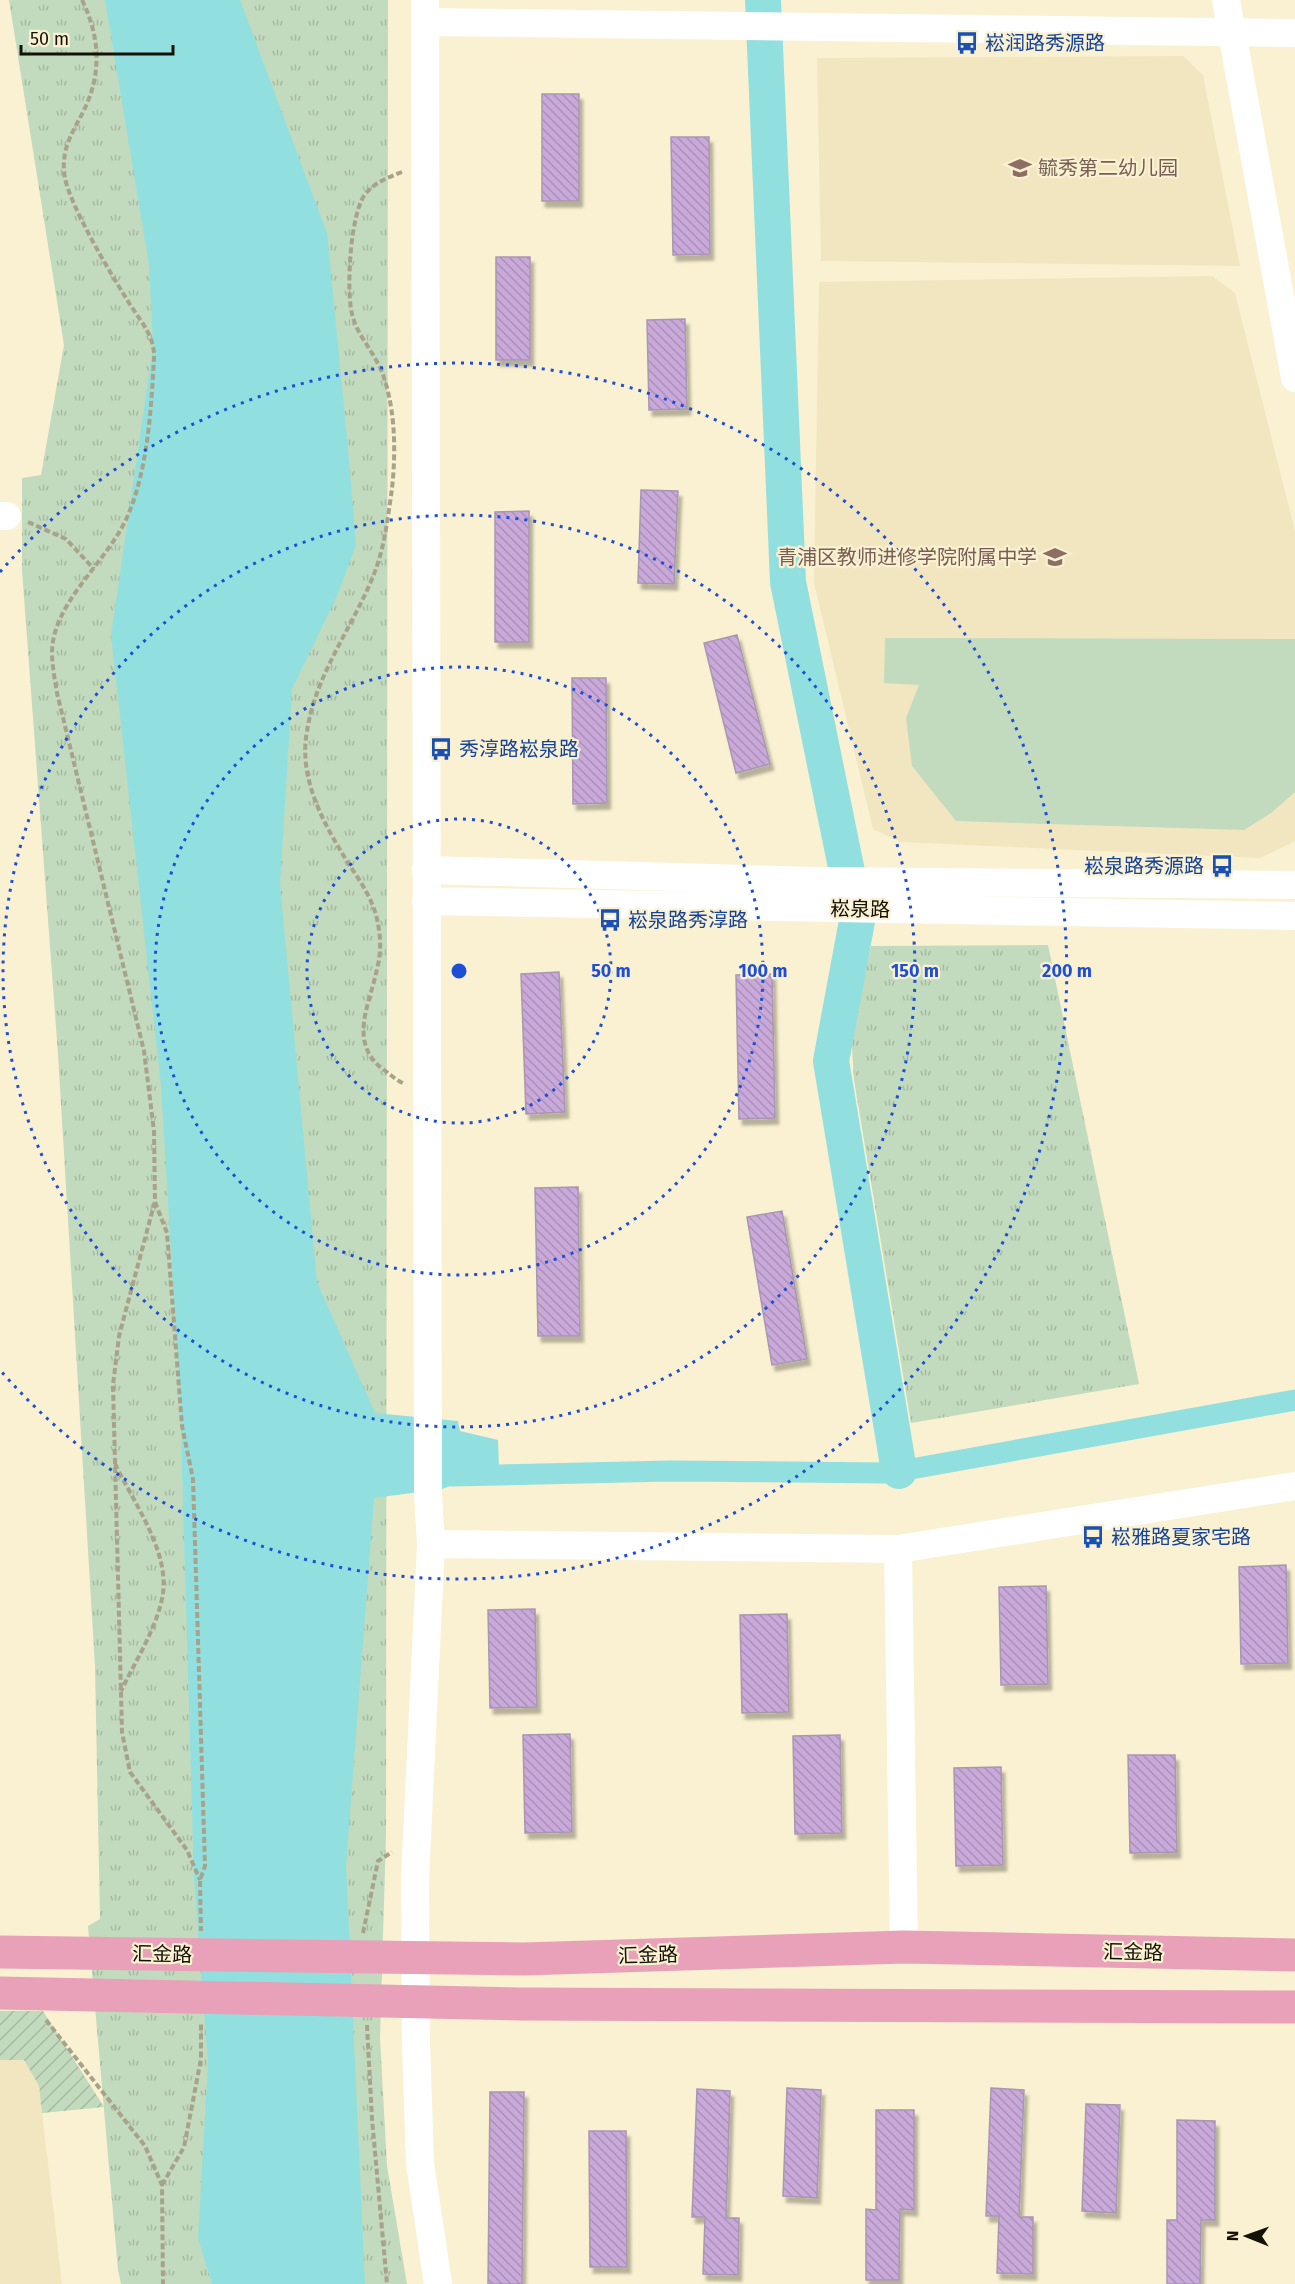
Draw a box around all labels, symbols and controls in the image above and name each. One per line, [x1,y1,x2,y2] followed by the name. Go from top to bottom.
[21,18,172,56] scale bar
[30,28,69,50] text: 50 m
[954,30,980,56] bus stop icon: 崧润路秀源路
[985,31,1105,55] place label: 崧润路秀源路
[1007,155,1033,181] school or university icon: 毓秀第二幼儿园
[1038,156,1178,180] place label: 毓秀第二幼儿园
[1042,544,1068,570] school or university icon: 青浦区教师进修学院附属中学
[777,545,1037,569] place label: 青浦区教师进修学院附属中学
[428,736,454,762] bus stop icon: 秀淳路崧泉路
[459,737,579,761] place label: 秀淳路崧泉路
[1209,853,1235,879] bus stop icon: 崧泉路秀源路
[1084,854,1204,878] place label: 崧泉路秀源路
[830,896,890,922] street label: 崧泉路
[597,907,623,933] bus stop icon: 崧泉路秀淳路
[628,908,748,932] place label: 崧泉路秀淳路
[591,960,631,982] text: 50 m
[739,960,787,982] text: 100 m
[891,960,939,982] text: 150 m
[1042,960,1092,982] text: 200 m
[449,961,469,981] centre of rings
[1080,1524,1106,1550] bus stop icon: 崧雅路夏家宅路
[1111,1525,1251,1549] place label: 崧雅路夏家宅路
[1103,1939,1163,1965] street label: 汇金路
[132,1941,192,1967] street label: 汇金路
[618,1942,678,1968] street label: 汇金路
[1217,2206,1277,2266] north arrow
[1223,2230,1242,2241] text: N

